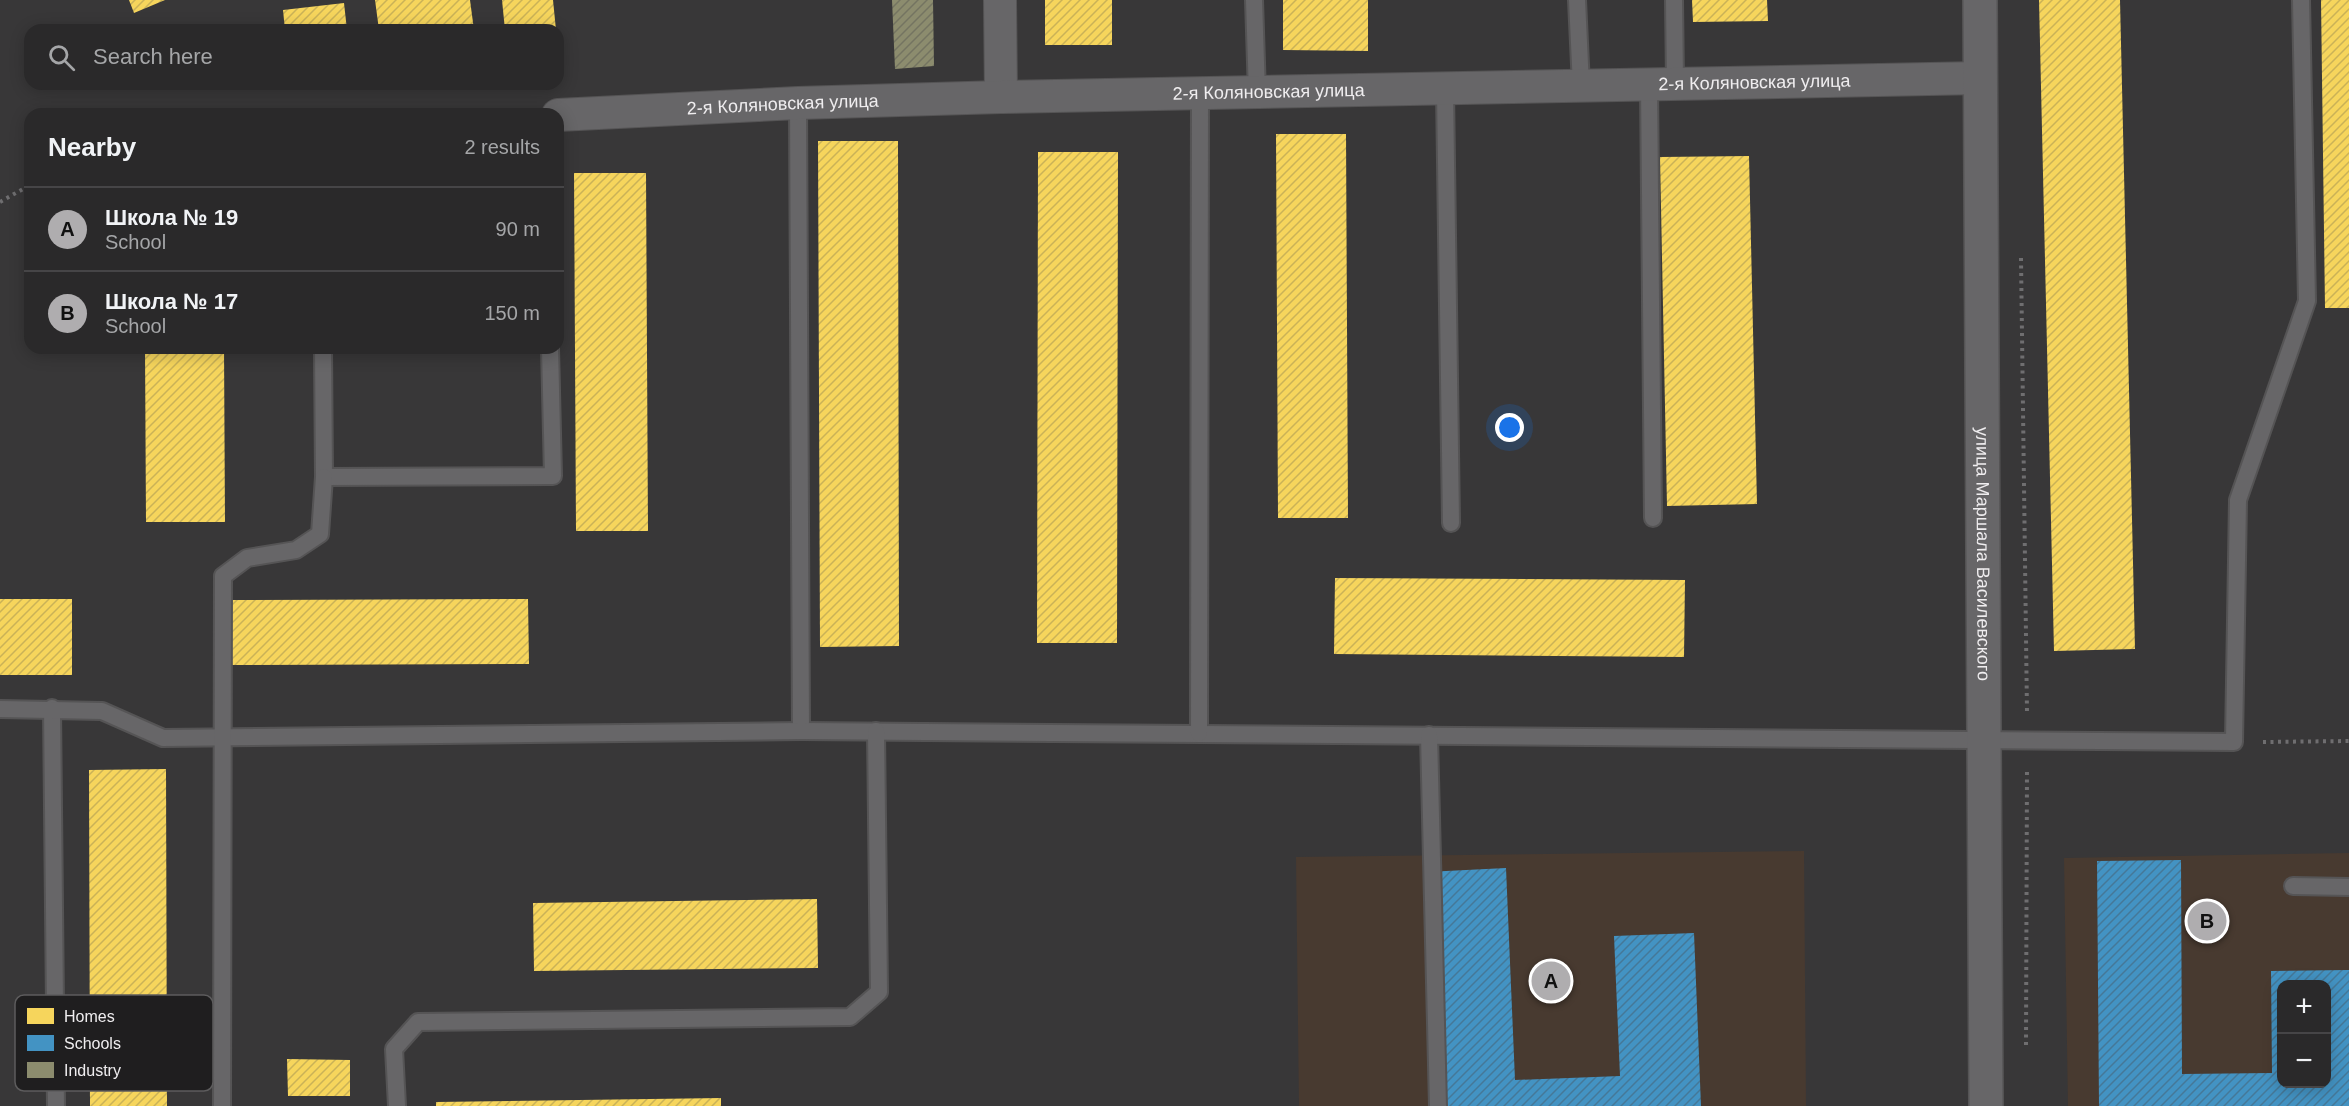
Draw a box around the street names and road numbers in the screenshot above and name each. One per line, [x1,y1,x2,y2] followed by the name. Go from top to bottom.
[1658,70,1852,94] street label: 2-я Коляновская улица
[1172,80,1366,104] street label: 2-я Коляновская улица
[686,91,880,119] street label: 2-я Коляновская улица
[1972,427,1994,681] street label: улица Маршала Василевского

